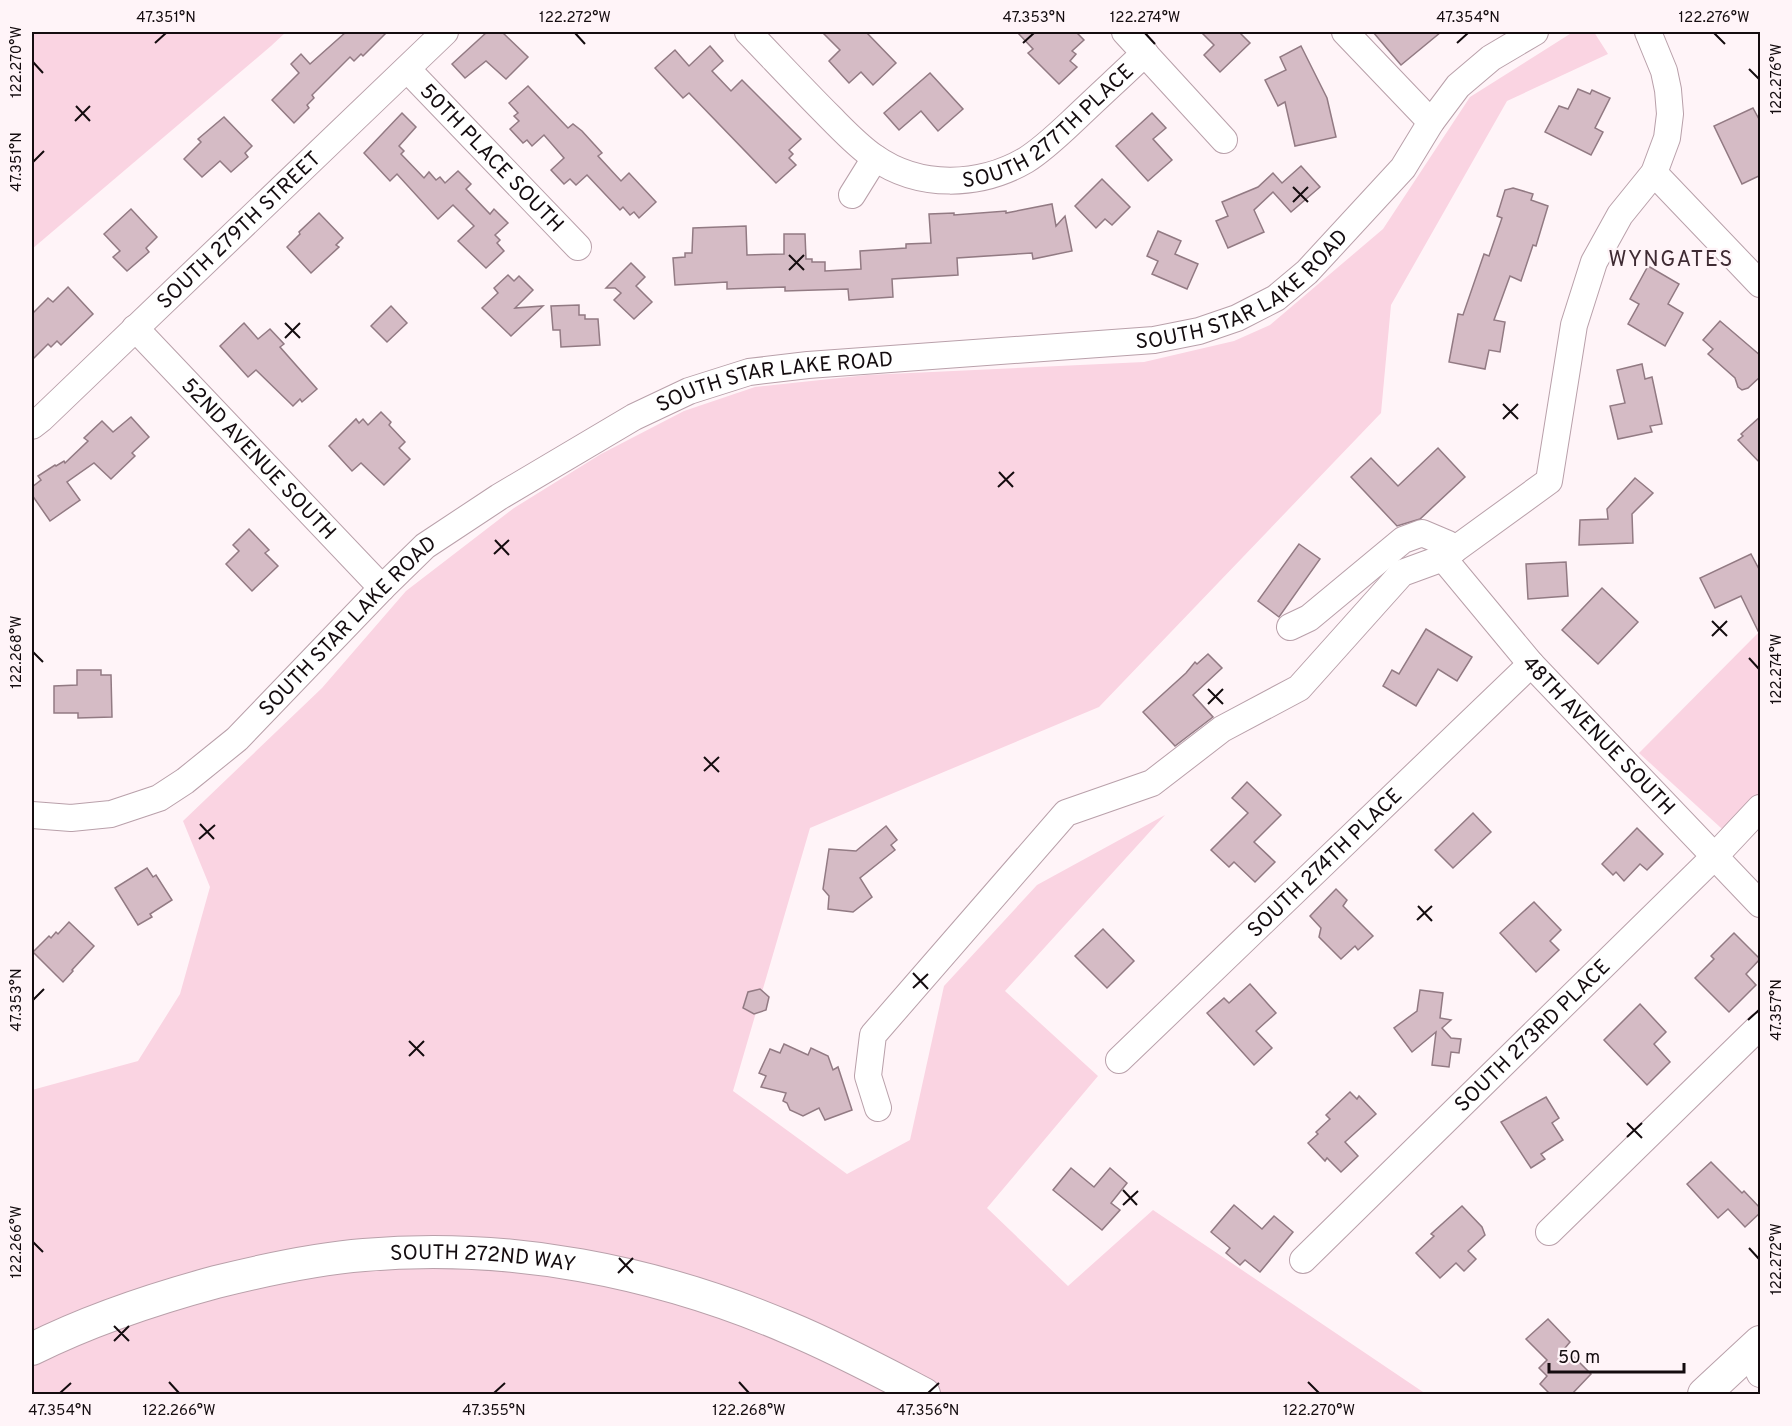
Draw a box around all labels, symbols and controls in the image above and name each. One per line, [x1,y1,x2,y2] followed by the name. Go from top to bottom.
[136,9,196,28] text: 47.351°N
[539,9,611,28] text: 122.272°W
[1003,9,1066,28] text: 47.353°N
[1110,9,1180,28] text: 122.274°W
[1436,9,1500,28] text: 47.354°N
[1678,9,1750,28] text: 122.276°W
[8,26,27,98] text: 122.270°W
[1768,43,1787,115] text: 122.276°W
[961,59,1140,195] street label: SOUTH 277TH PLACE
[413,79,569,239] street label: 50TH PLACE SOUTH
[8,132,27,192] text: 47.351°N
[152,146,327,316] street label: SOUTH 279TH STREET
[1135,224,1355,356] street label: SOUTH STAR LAKE ROAD
[1608,247,1734,274] district label: WYNGATES
[652,347,894,420] street label: SOUTH STAR LAKE ROAD
[175,373,341,546] street label: 52ND AVENUE SOUTH
[254,530,442,723] street label: SOUTH STAR LAKE ROAD
[8,615,27,689] text: 122.268°W
[1768,634,1787,704] text: 122.274°W
[1515,651,1680,822] street label: 48TH AVENUE SOUTH
[1242,783,1409,944] street label: SOUTH 274TH PLACE
[1450,954,1617,1119] street label: SOUTH 273RD PLACE
[8,969,27,1032] text: 47.353°N
[1768,979,1787,1041] text: 47.357°N
[8,1205,27,1279] text: 122.266°W
[1768,1223,1787,1295] text: 122.272°W
[389,1240,578,1279] street label: SOUTH 272ND WAY
[1549,1336,1684,1374] scale bar
[1558,1347,1600,1370] text: 50 m
[28,1402,92,1421] text: 47.354°N
[142,1402,216,1421] text: 122.266°W
[462,1402,526,1421] text: 47.355°N
[712,1402,786,1421] text: 122.268°W
[897,1402,959,1421] text: 47.356°N
[1283,1402,1355,1421] text: 122.270°W

